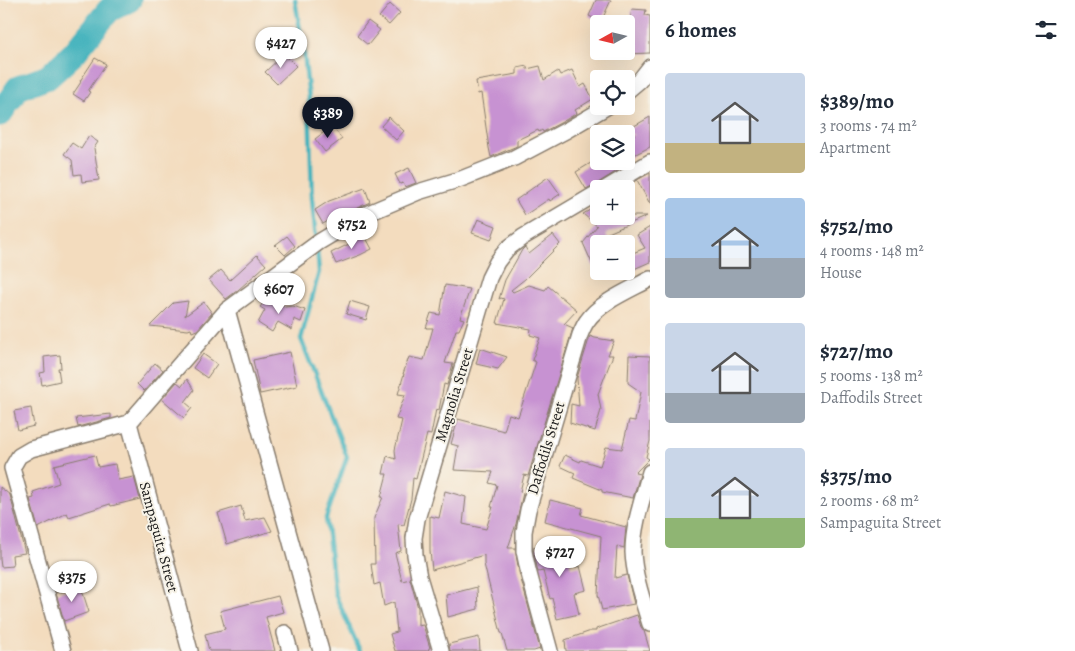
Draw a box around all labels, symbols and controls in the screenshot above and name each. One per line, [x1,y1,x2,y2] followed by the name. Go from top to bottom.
[590,15,635,60] north arrow
[590,15,635,280] map controls
[665,16,737,44] text: 6 homes
[1032,16,1060,44] icon: filters
[251,27,311,69] pin: $427
[266,32,296,54] text: $427
[590,70,635,115] button: locate
[820,87,894,115] text: $389/mo
[705,93,765,153] icon: home
[298,96,358,139] pin: $389
[313,102,343,124] text: $389
[820,115,917,137] text: 3 rooms · 74 m²
[590,125,635,170] button: layers
[820,137,891,159] text: Apartment
[590,180,635,225] button: +
[322,208,382,250] pin: $752
[820,212,893,240] text: $752/mo
[338,213,366,235] text: $752
[705,218,765,278] icon: home
[590,235,635,280] button: −
[820,240,924,262] text: 4 rooms · 148 m²
[820,262,862,284] text: House
[249,272,309,315] pin: $607
[264,278,294,300] text: $607
[820,337,893,365] text: $727/mo
[705,343,765,403] icon: home
[430,345,478,445] street label: Magnolia Street
[820,365,923,387] text: 5 rooms · 138 m²
[820,387,922,409] text: Daffodils Street
[522,399,570,497] street label: Daffodils Street
[820,462,892,490] text: $375/mo
[705,468,765,528] icon: home
[135,480,183,595] street label: Sampaguita Street
[820,490,919,512] text: 2 rooms · 68 m²
[820,512,941,534] text: Sampaguita Street
[530,536,590,578] pin: $727
[546,541,574,563] text: $727
[42,560,102,603] pin: $375
[58,566,86,588] text: $375

